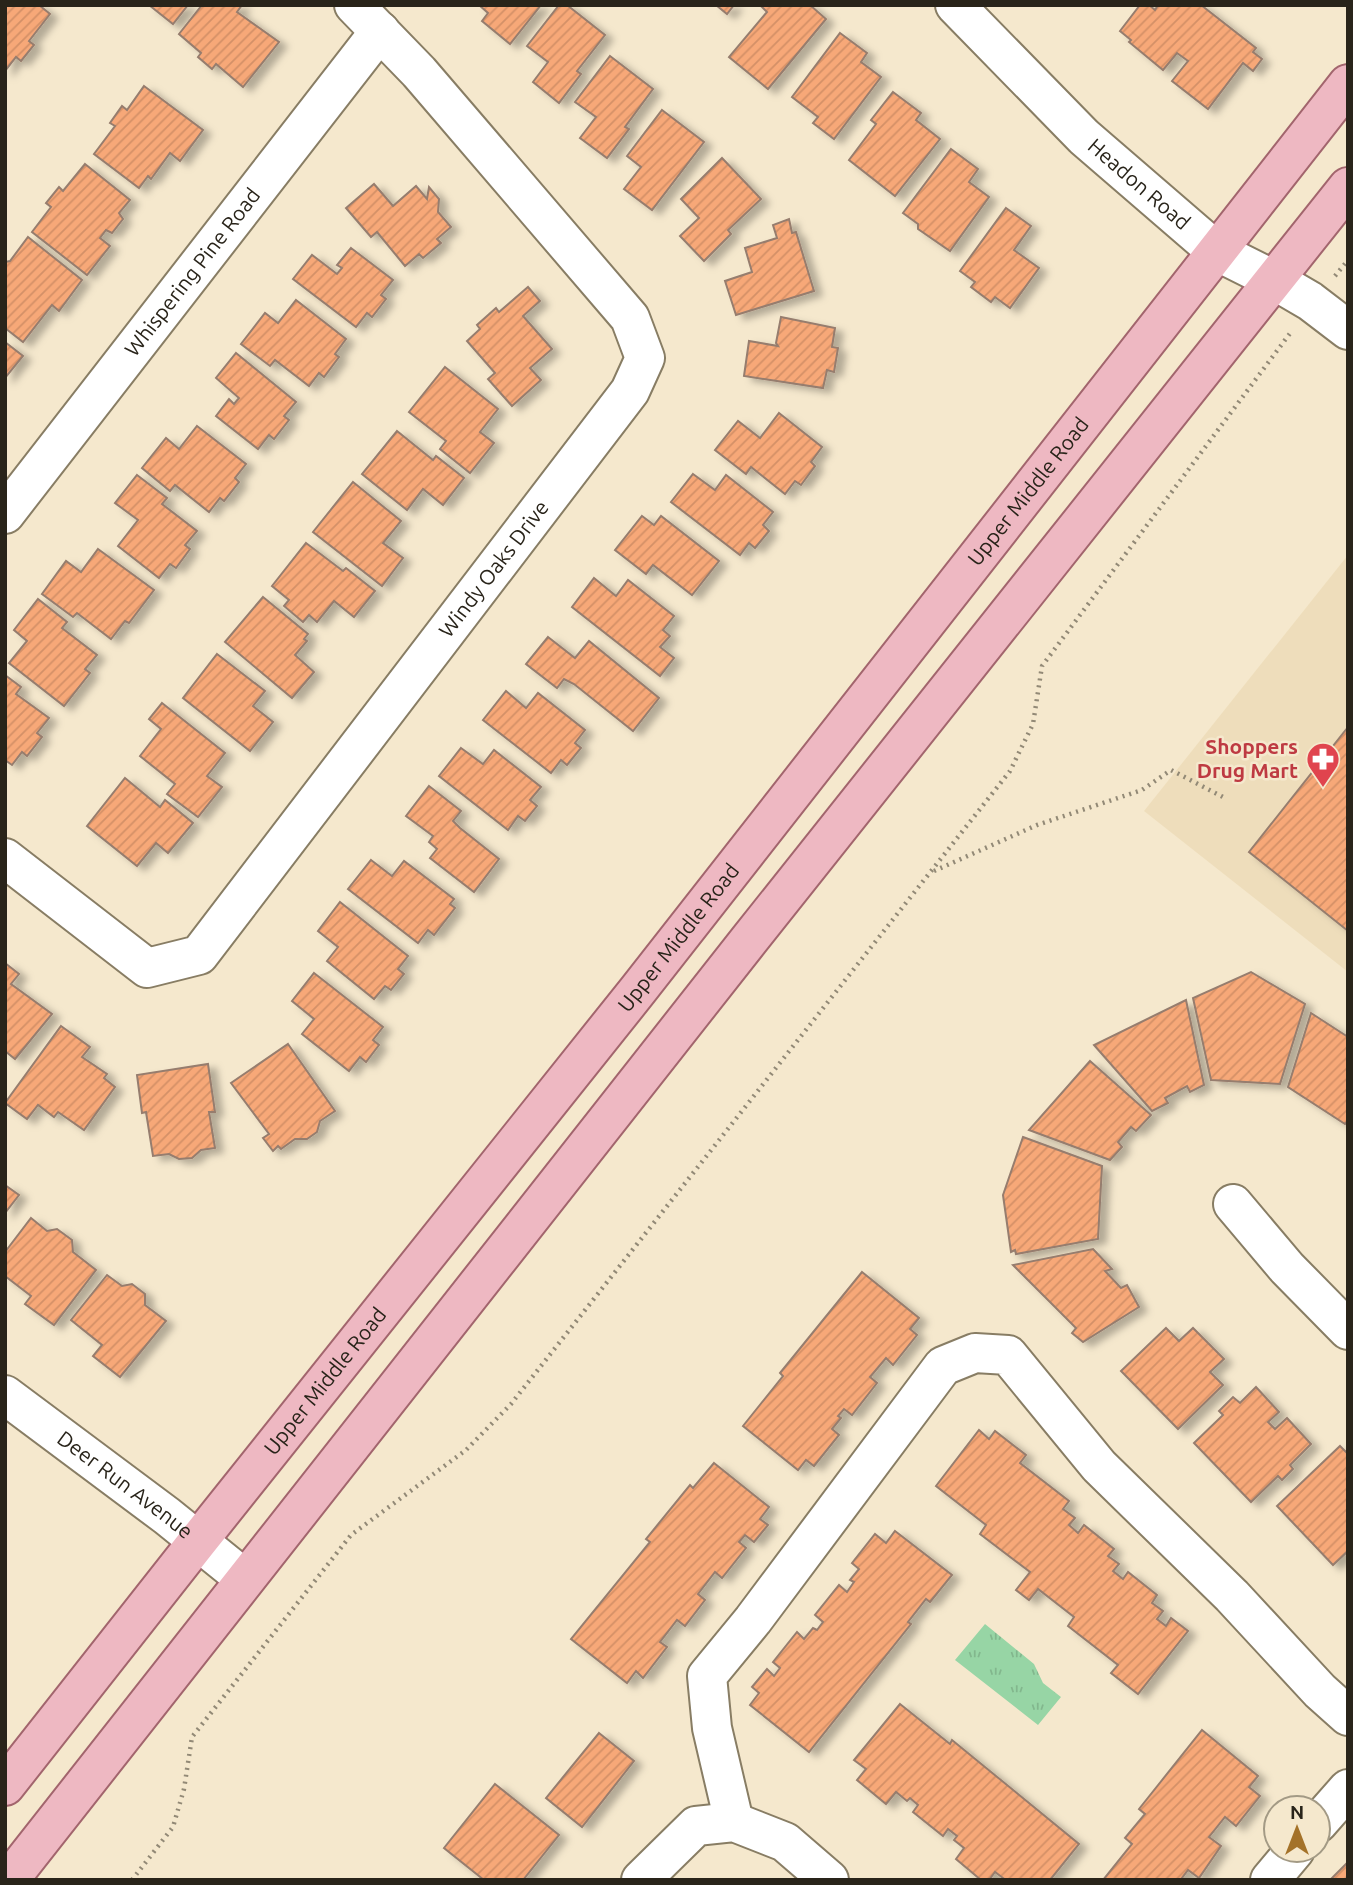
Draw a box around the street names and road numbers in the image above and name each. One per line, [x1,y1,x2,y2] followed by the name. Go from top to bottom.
[1084,133,1195,234] street label: Headon Road
[119,183,265,360] street label: Whispering Pine Road
[962,412,1093,570] street label: Upper Middle Road
[433,495,553,641] street label: Windy Oaks Drive
[612,859,743,1016] street label: Upper Middle Road
[259,1302,391,1459] street label: Upper Middle Road
[53,1425,198,1543] street label: Deer Run Avenue

